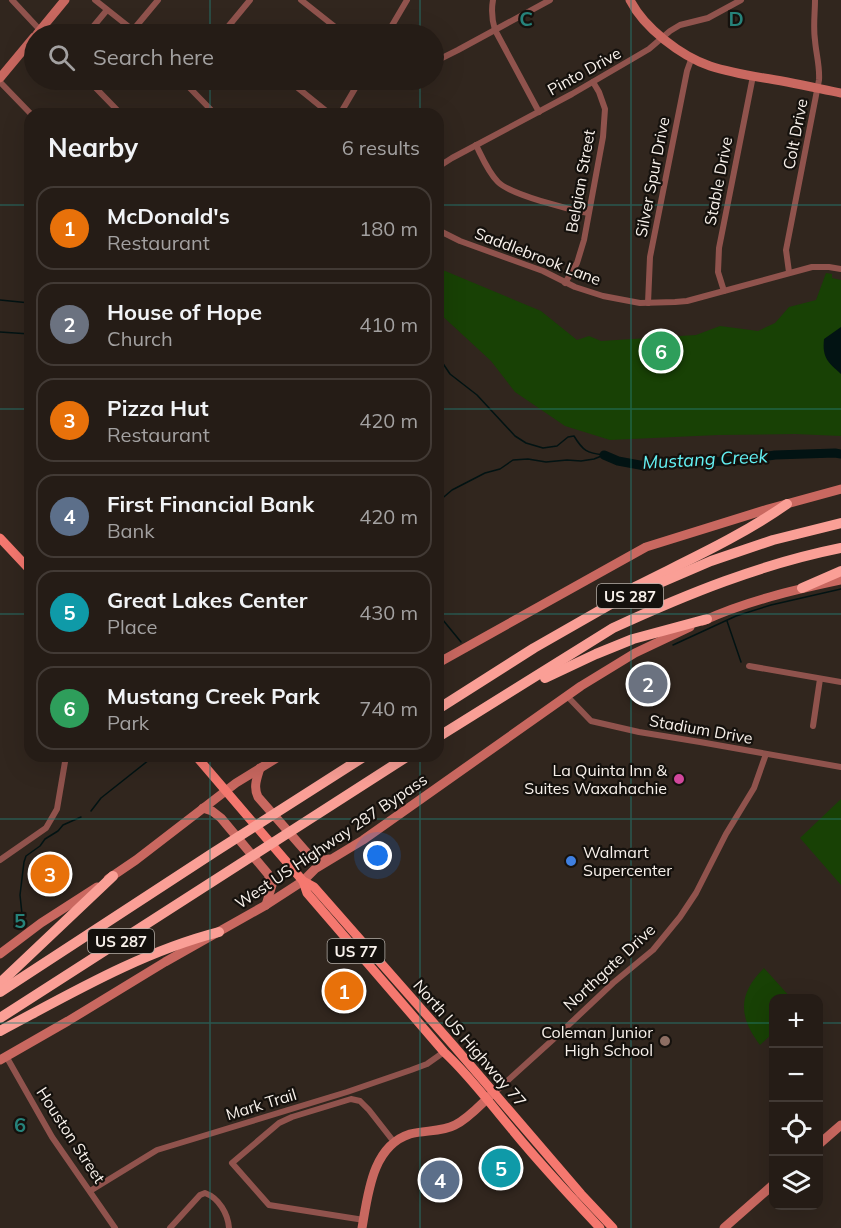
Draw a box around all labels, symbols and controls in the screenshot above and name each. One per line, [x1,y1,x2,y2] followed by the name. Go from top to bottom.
[519,6,533,31] text: C
[728,6,744,31] text: D
[24,24,444,90] search box
[45,41,78,74] icon: search
[93,43,214,71] text: Search here
[544,43,624,99] street label: Pinto Drive
[778,97,812,171] street label: Colt Drive
[631,115,673,239] street label: Silver Spur Drive
[561,128,599,234] street label: Belgian Street
[48,131,138,164] text: Nearby
[342,135,420,160] text: 6 results
[700,135,736,227] street label: Stable Drive
[107,202,230,230] text: McDonald's
[64,216,76,241] text: 1
[359,216,418,241] text: 180 m
[472,223,604,289] street label: Saddlebrook Lane
[107,230,210,255] text: Restaurant
[107,298,262,326] text: House of Hope
[64,312,76,337] text: 2
[359,312,418,337] text: 410 m
[107,326,173,351] text: Church
[642,328,680,374] pin: 6
[107,394,209,422] text: Pizza Hut
[64,408,76,433] text: 3
[359,408,418,433] text: 420 m
[107,422,210,447] text: Restaurant
[642,444,769,474] water label: Mustang Creek
[107,490,314,518] text: First Financial Bank
[64,504,76,529] text: 4
[359,504,418,529] text: 420 m
[107,518,155,543] text: Bank
[597,584,663,608] road number: US 287
[107,586,307,614] text: Great Lakes Center
[64,600,76,625] text: 5
[359,600,418,625] text: 430 m
[107,614,157,639] text: Place
[628,662,668,706] pin: 2
[107,682,320,710] text: Mustang Creek Park
[64,696,76,721] text: 6
[359,696,418,721] text: 740 m
[107,710,149,735] text: Park
[648,710,754,748] street label: Stadium Drive
[524,760,667,798] place label: La Quinta Inn & Suites Waxahachie
[231,769,431,913] street label: West US Highway 287 Bypass
[672,772,686,786] marker: La Quinta Inn & Suites Waxahachie
[363,841,392,870] your location
[583,842,672,880] place label: Walmart Supercenter
[31,852,70,896] pin: 3
[564,854,578,868] marker: Walmart Supercenter
[14,908,26,933] text: 5
[559,919,659,1015] street label: Northgate Drive
[88,929,154,953] road number: US 287
[328,939,385,963] road number: US 77
[324,968,364,1014] pin: 1
[409,975,531,1111] street label: North US Highway 77
[769,994,823,1210] map controls
[769,994,823,1048] button: +
[541,1022,653,1060] place label: Coleman Junior High School
[658,1034,672,1048] marker: Coleman Junior High School
[769,1048,823,1102] button: −
[32,1083,110,1187] street label: Houston Street
[223,1084,299,1124] street label: Mark Trail
[769,1102,823,1156] button: locate
[14,1112,26,1137] text: 6
[482,1146,520,1190] pin: 5
[769,1156,823,1210] button: layers
[420,1158,460,1202] pin: 4

